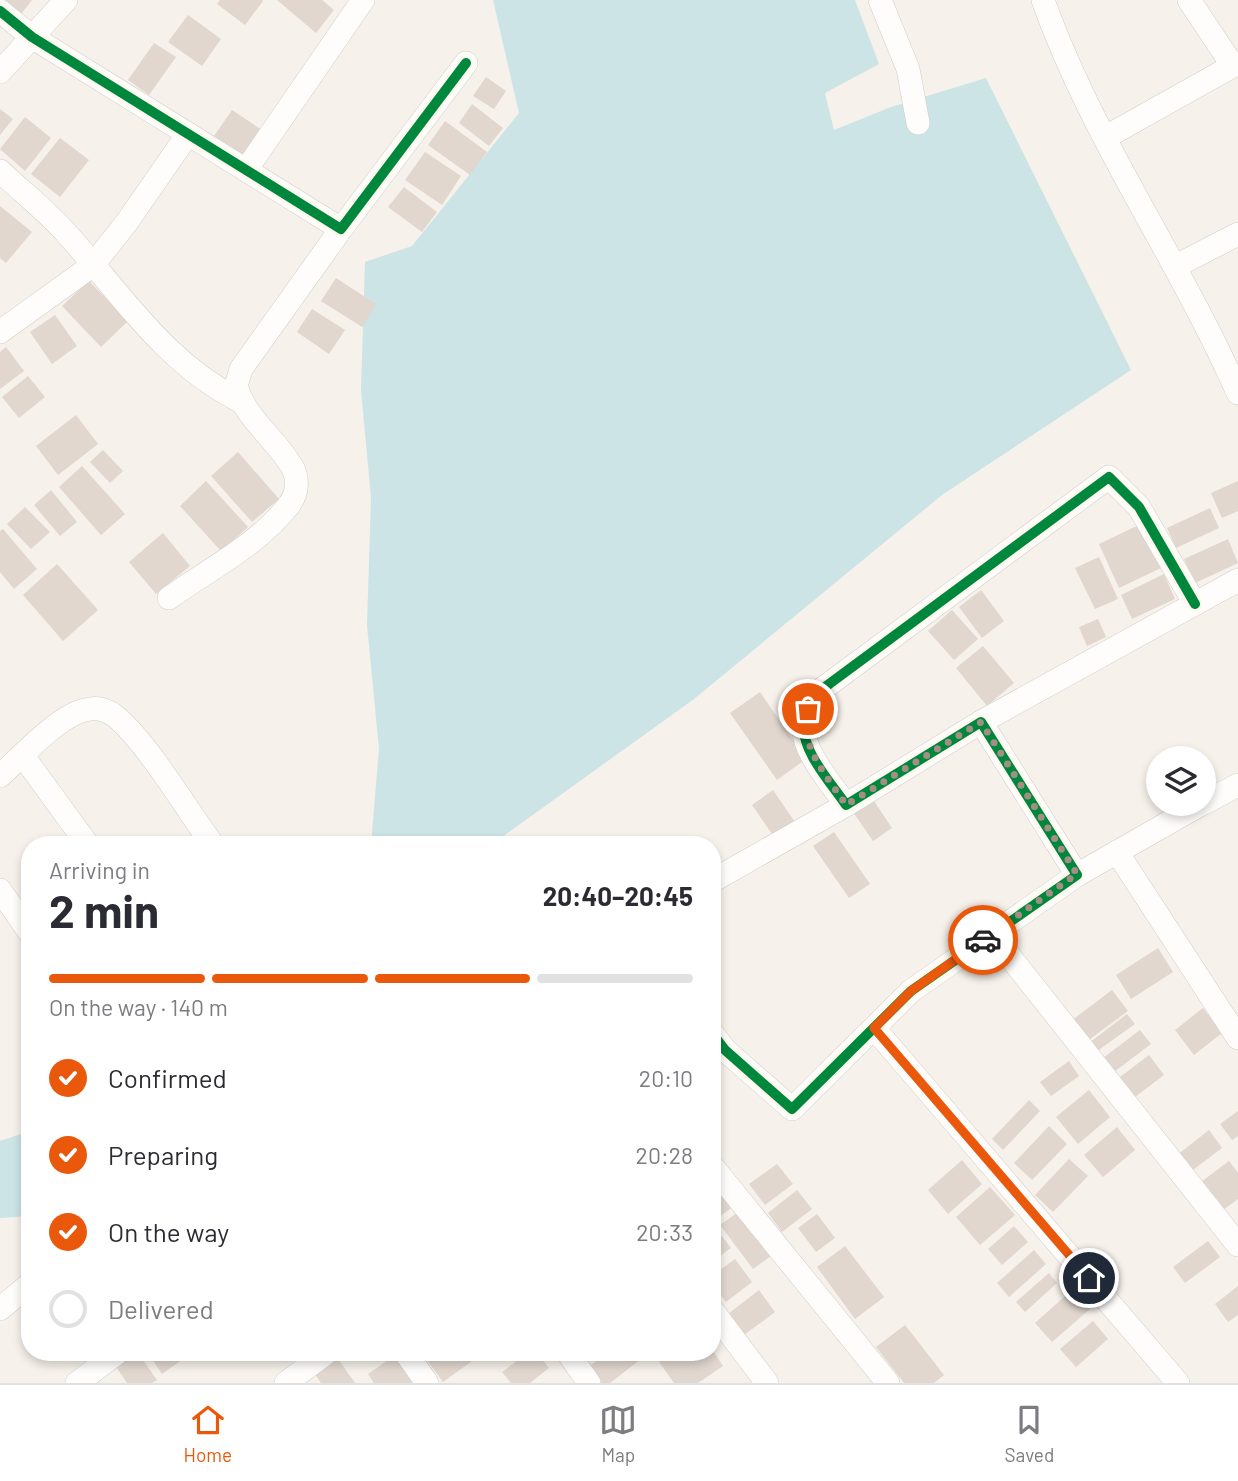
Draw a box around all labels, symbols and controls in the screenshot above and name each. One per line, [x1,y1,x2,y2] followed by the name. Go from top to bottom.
[778,679,838,739] pin
[789,690,827,728] icon: bag
[1146,746,1216,816] map controls
[1146,746,1216,816] button: layers
[49,856,150,884] text: Arriving in
[543,880,693,911] text: 20:40–20:45
[49,882,159,937] text: 2 min
[948,905,1018,975] courier
[964,921,1002,959] icon: car
[49,993,228,1021] text: On the way · 140 m
[49,1059,87,1097] icon: check
[108,1062,227,1093] text: Confirmed
[639,1064,693,1092] text: 20:10
[49,1136,87,1174] icon: check
[108,1139,218,1170] text: Preparing
[636,1141,693,1169] text: 20:28
[49,1213,87,1251] icon: check
[108,1216,229,1247] text: On the way
[636,1218,693,1246] text: 20:33
[1059,1248,1119,1308] pin
[1070,1259,1108,1297] icon: home
[108,1293,214,1324] text: Delivered
[184,1401,232,1466] tab: Home
[599,1401,637,1466] tab: Map
[1005,1401,1054,1466] tab: Saved

